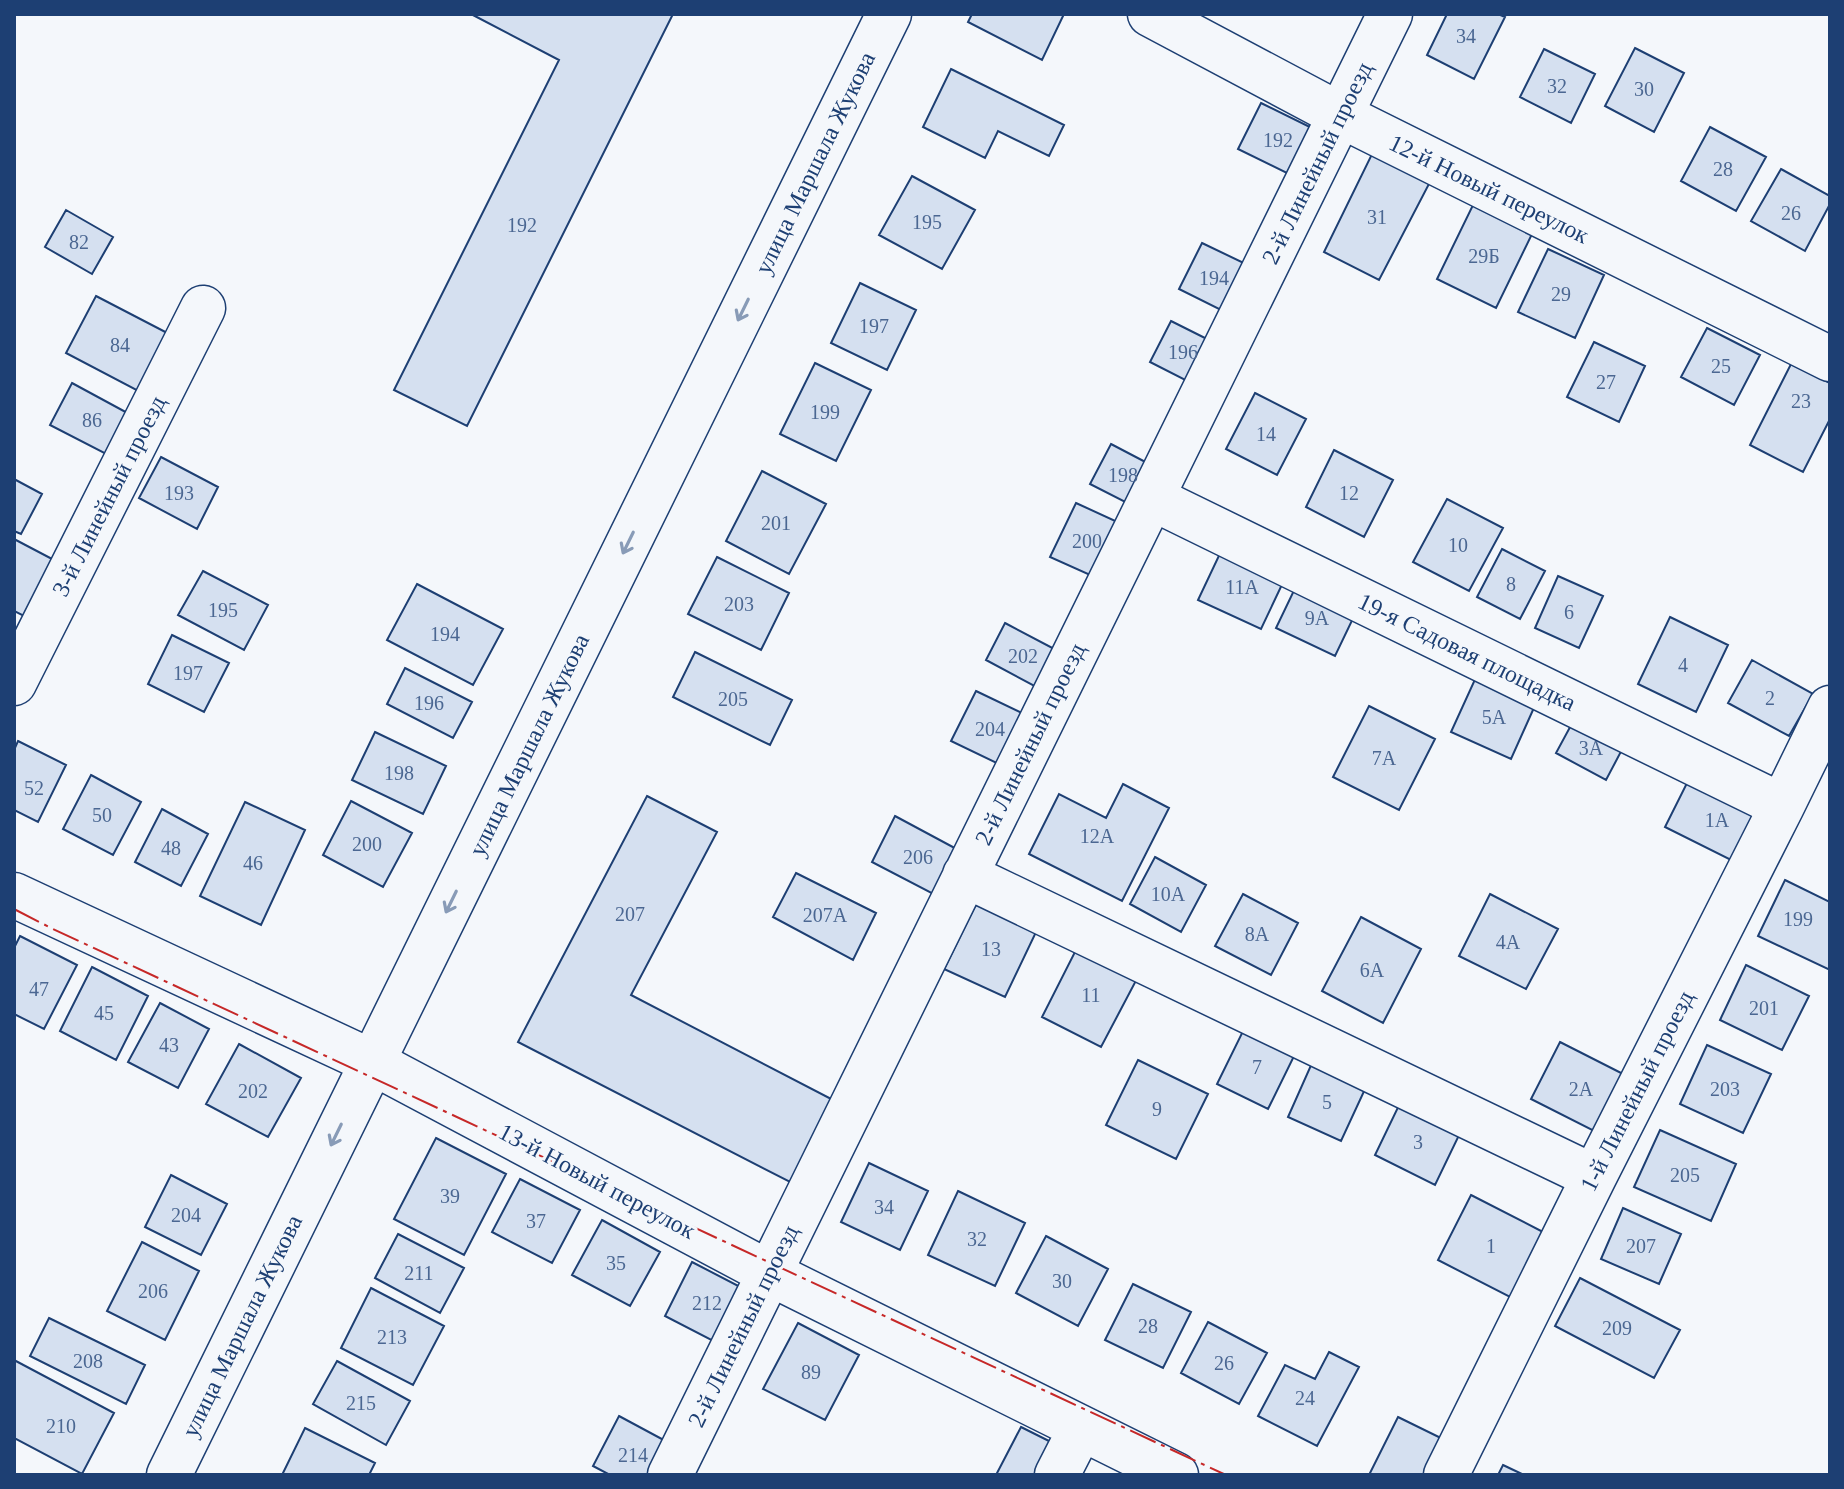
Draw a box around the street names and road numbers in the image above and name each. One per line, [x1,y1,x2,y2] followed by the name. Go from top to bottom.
[750,47,880,278] street label: улица Маршала Жукова
[1257,58,1377,268] street label: 2-й Линейный проезд
[1385,129,1593,249] street label: 12-й Новый переулок
[47,391,171,601] street label: 3-й Линейный проезд
[1354,588,1580,716] street label: 19-я Садовая площадка
[464,629,594,860] street label: улица Маршала Жукова
[970,639,1090,849] street label: 2-й Линейный проезд
[1575,986,1699,1196] street label: 1-й Линейный проезд
[494,1118,700,1244] street label: 13-й Новый переулок
[177,1210,307,1441] street label: улица Маршала Жукова
[683,1221,803,1431] street label: 2-й Линейный проезд

